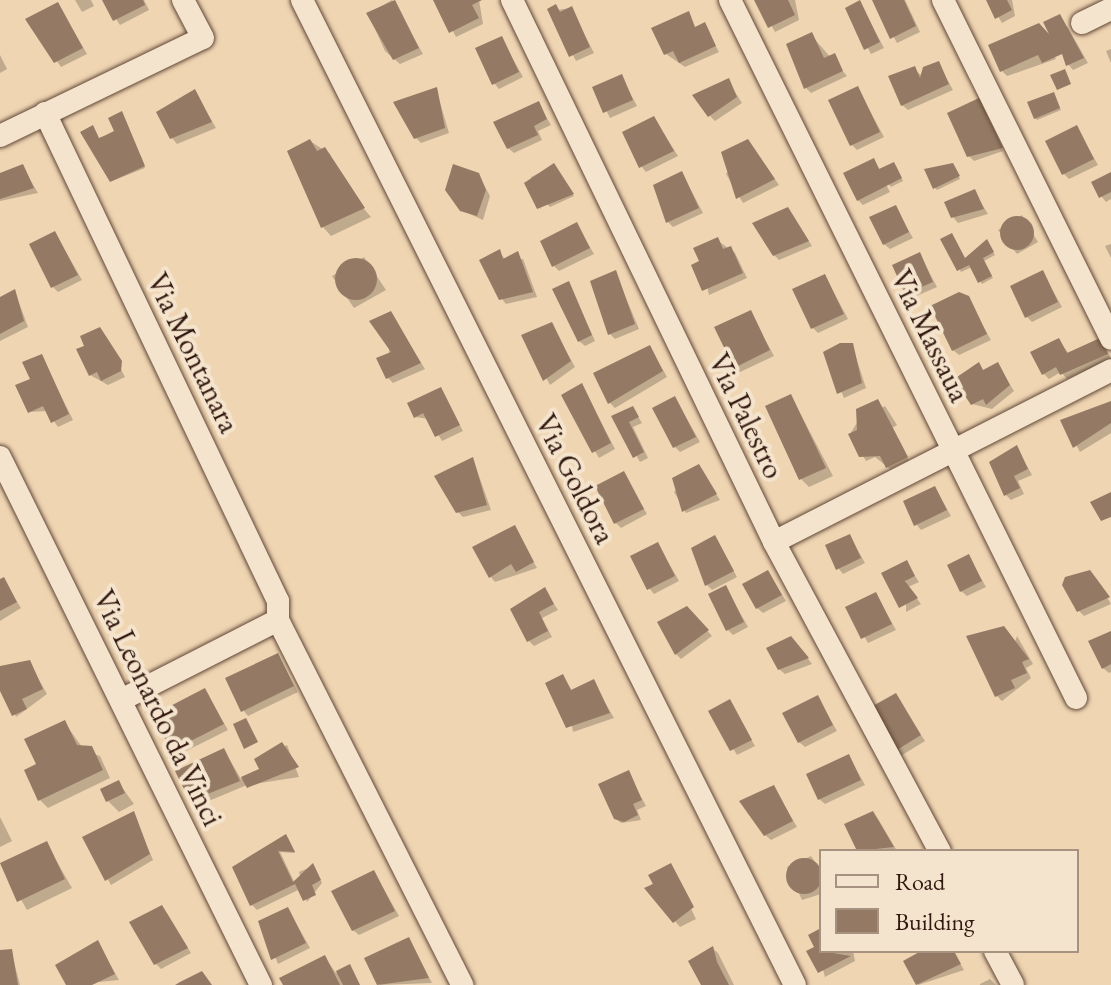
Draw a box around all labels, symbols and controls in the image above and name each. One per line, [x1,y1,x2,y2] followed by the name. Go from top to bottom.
[883,264,977,408] street label: Via Massaua
[139,267,247,439] street label: Via Montanara
[700,348,792,484] street label: Via Palestro
[527,408,623,550] street label: Via Goldora
[85,584,231,832] street label: Via Leonardo da Vinci
[819,849,1079,953] legend
[895,866,945,897] text: Road
[895,906,975,937] text: Building

